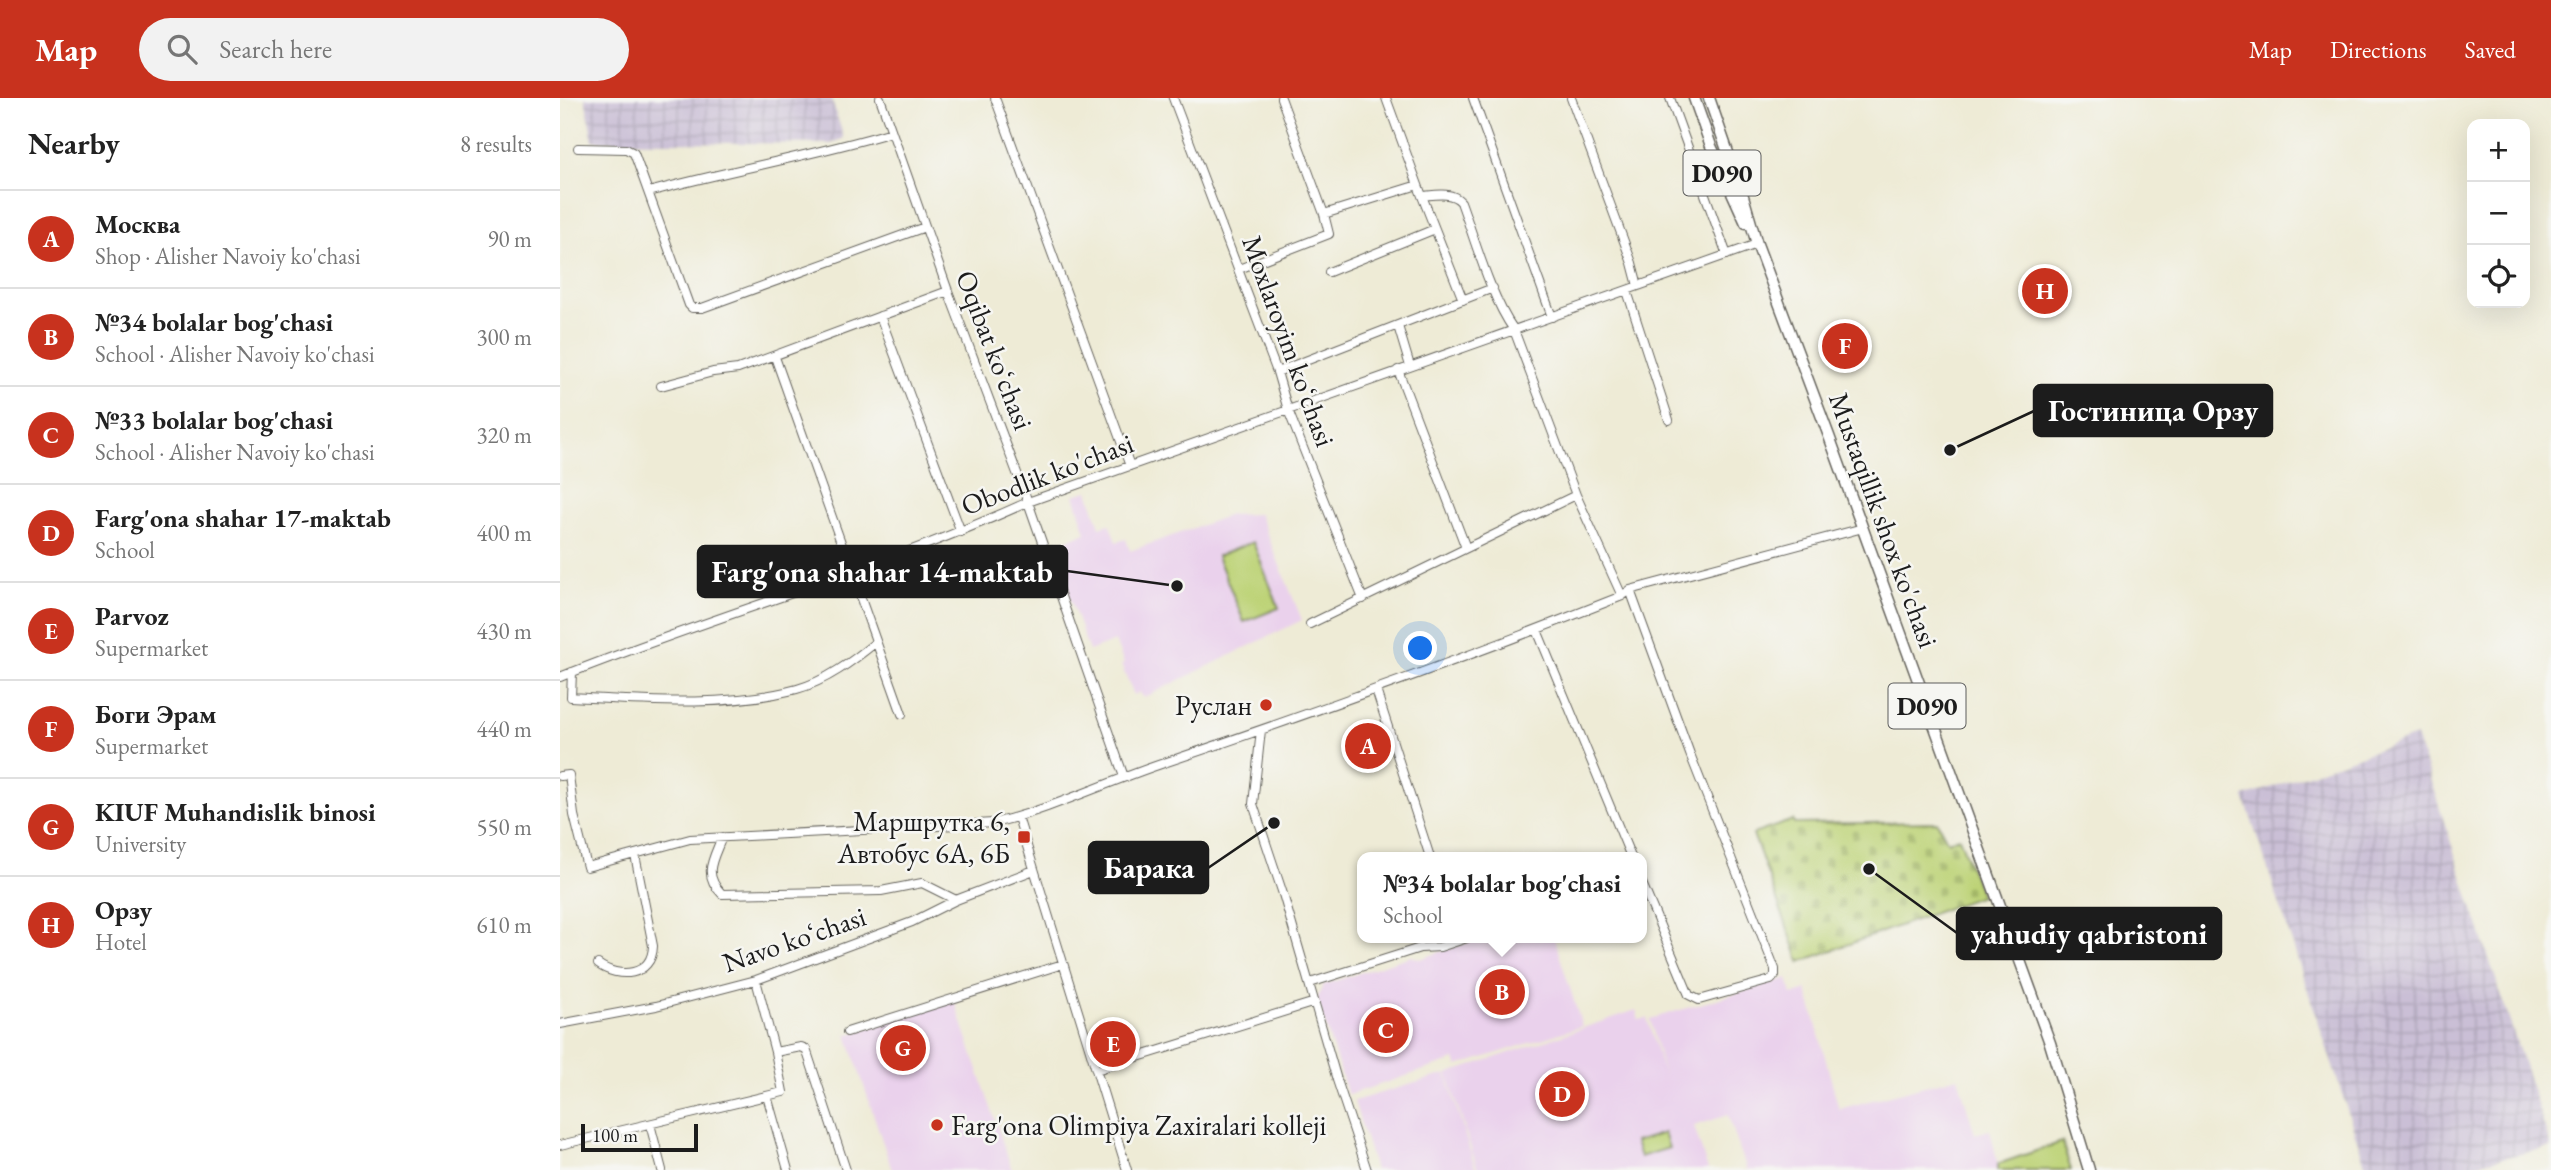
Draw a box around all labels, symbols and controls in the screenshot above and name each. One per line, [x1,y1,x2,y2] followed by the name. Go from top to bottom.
[139,18,629,81] search box
[35,28,97,71] text: Map
[163,30,201,68] icon: search
[219,32,332,66] text: Search here
[2249,34,2292,65] text: Map
[2330,34,2427,65] text: Directions
[2465,34,2516,65] text: Saved
[2467,119,2530,308] map controls
[2467,119,2530,182] button: +
[28,124,120,163] text: Nearby
[460,129,532,159] text: 8 results
[1684,150,1760,195] road number: D090
[2467,182,2530,245] button: −
[95,207,180,241] text: Москва
[43,224,59,254] text: A
[487,224,532,254] text: 90 m
[1234,231,1344,452] street label: Moxlaroyim koʻchasi
[95,241,361,271] text: Shop · Alisher Navoiy ko'chasi
[2467,245,2530,308] button: locate
[948,265,1042,435] street label: Oqibat koʻchasi
[2022,265,2068,317] pin: H
[95,305,333,339] text: №34 bolalar bog'chasi
[1822,320,1868,372] pin: F
[44,322,58,352] text: B
[476,322,532,352] text: 300 m
[95,339,375,369] text: School · Alisher Navoiy ko'chasi
[2034,385,2272,436] callout: Гостиница Орзу
[1821,387,1947,653] street label: Mustaqillik shox ko'chasi
[2048,391,2259,430] text: Гостиница Орзу
[95,403,333,437] text: №33 bolalar bog'chasi
[43,420,59,450] text: C
[476,420,532,450] text: 320 m
[956,425,1138,523] street label: Obodlik ko'chasi
[95,437,375,467] text: School · Alisher Navoiy ko'chasi
[95,501,391,535] text: Farg'ona shahar 17-maktab
[42,518,60,548] text: D
[476,518,532,548] text: 400 m
[95,535,155,565] text: School
[698,546,1067,597] callout: Farg'ona shahar 14-maktab
[711,552,1053,591] text: Farg'ona shahar 14-maktab
[95,599,169,633] text: Parvoz
[44,616,58,646] text: E
[476,616,532,646] text: 430 m
[1403,631,1437,665] your location
[95,633,208,663] text: Supermarket
[1888,684,1966,728] road number: D090
[1175,687,1252,723] place label: Руслан
[95,697,217,731] text: Боги Эрам
[1258,697,1274,713] marker: Руслан
[45,714,57,744] text: F
[476,714,532,744] text: 440 m
[1345,720,1391,772] pin: A
[95,731,208,761] text: Supermarket
[95,795,376,829] text: KIUF Muhandislik binosi
[837,803,1010,871] place label: Маршрутка 6, Автобус 6А, 6Б
[43,812,59,842] text: G
[476,812,532,842] text: 550 m
[95,829,186,859] text: University
[1016,829,1032,845] marker: Маршрутка 6, Автобус 6А, 6Б
[1089,842,1208,893] callout: Барака
[1104,848,1195,887] text: Барака
[1357,852,1647,943] popup
[1383,866,1621,900] text: №34 bolalar bog'chasi
[95,893,152,927] text: Орзу
[718,898,871,980] street label: Navo koʻchasi
[1383,900,1443,930] text: School
[1957,908,2221,959] callout: yahudiy qabristoni
[42,910,60,940] text: H
[476,910,532,940] text: 610 m
[1971,914,2207,953] text: yahudiy qabristoni
[95,927,147,957] text: Hotel
[1479,966,1525,1018] pin: B
[1363,1004,1409,1056] pin: C
[1090,1018,1136,1070] pin: E
[880,1022,926,1074] pin: G
[1539,1068,1585,1120] pin: D
[951,1107,1326,1143] place label: Farg'ona Olimpiya Zaxiralari kolleji
[929,1117,945,1133] marker: Farg'ona Olimpiya Zaxiralari kolleji
[581,1121,698,1153] scale bar
[592,1123,638,1148] text: 100 m

